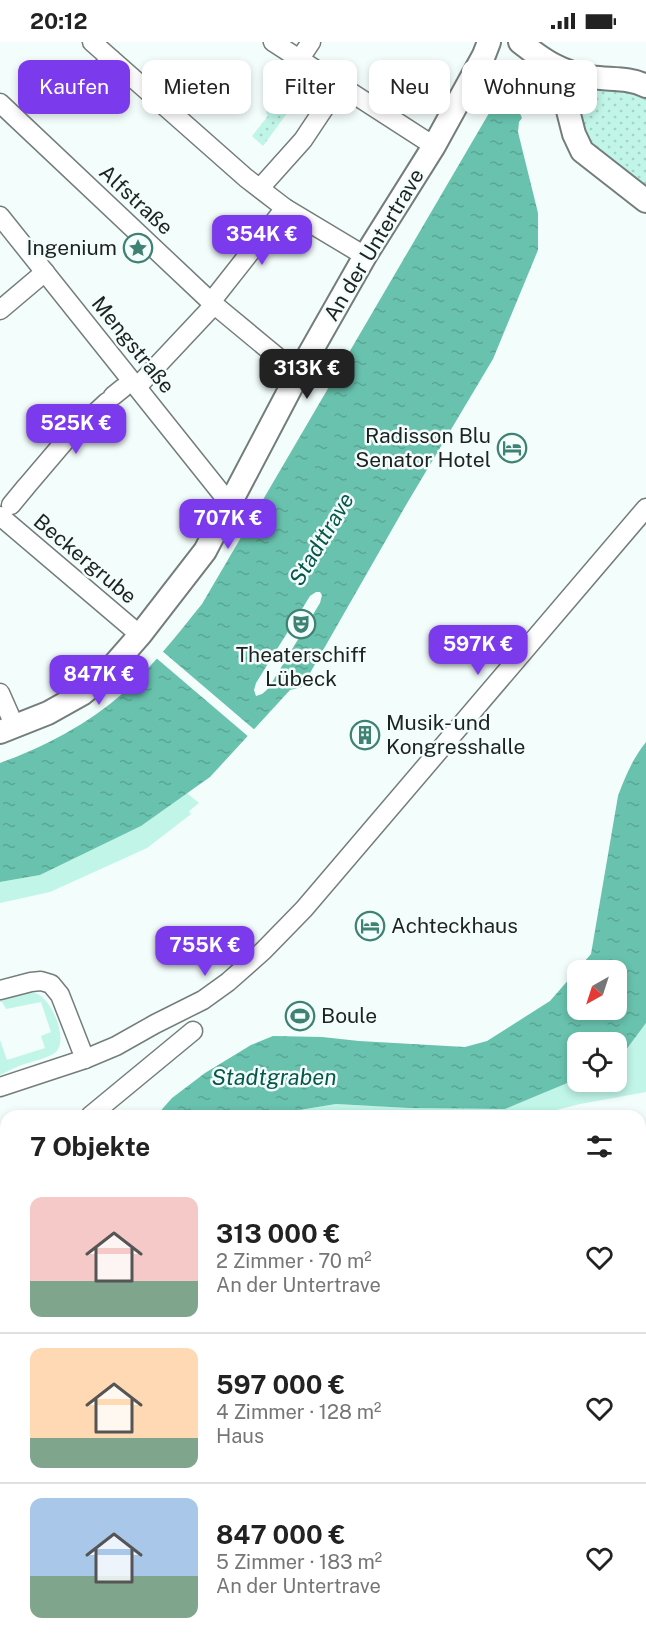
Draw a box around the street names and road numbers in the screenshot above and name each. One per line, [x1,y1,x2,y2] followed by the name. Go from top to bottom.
[94,159,178,240] street label: Alfstraße
[318,164,429,325] street label: An der Untertrave
[87,291,180,398] street label: Mengstraße
[29,508,142,609] street label: Beckergrube

